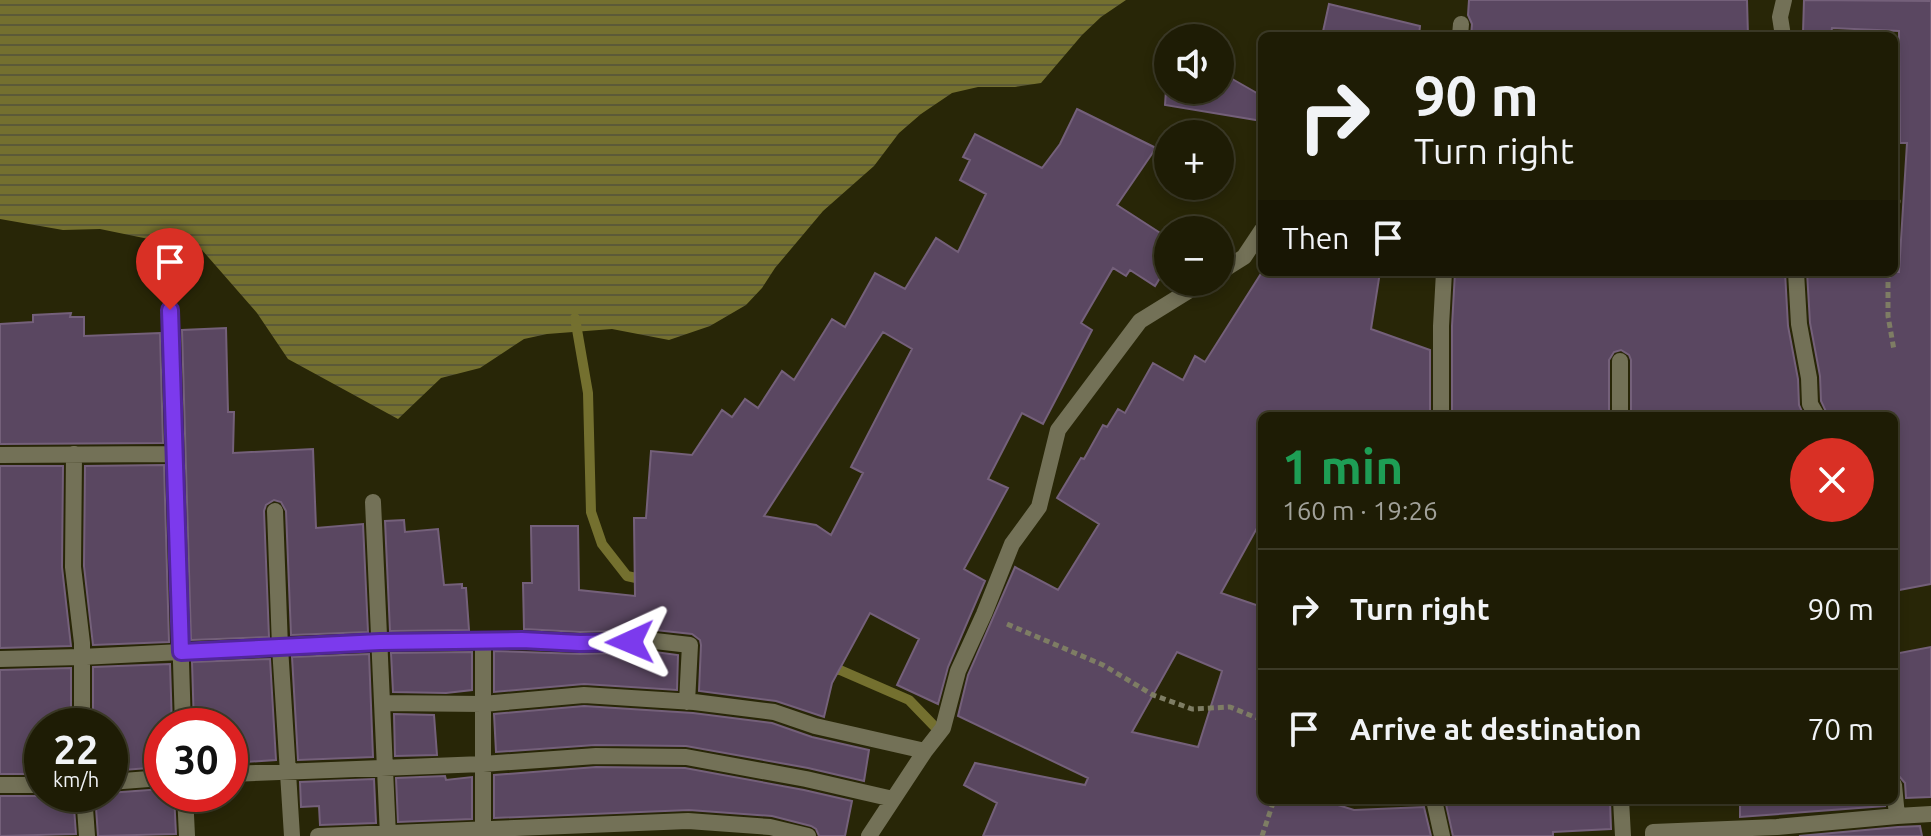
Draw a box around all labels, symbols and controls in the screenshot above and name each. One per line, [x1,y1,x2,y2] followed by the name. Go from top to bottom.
[1154,24,1234,296] map controls
[1154,24,1234,104] button: sound
[1282,64,1386,168] icon: right
[1414,64,1539,127] text: 90 m
[1154,120,1234,200] button: +
[1414,130,1574,171] text: Turn right
[1154,216,1234,296] button: −
[1366,216,1410,260] icon: arrive
[1282,221,1350,255] text: Then
[136,228,204,310] pin
[148,240,192,284] icon: arrive
[1790,438,1874,522] button: close
[1282,439,1403,493] text: 1 min
[1282,496,1438,525] text: 160 m · 19:26
[1282,587,1326,631] icon: right
[1350,592,1490,626] text: Turn right
[1807,592,1874,626] text: 90 m
[588,600,672,684] position arrow
[1282,707,1326,751] icon: arrive
[144,708,248,812] speed limit sign: 30
[1350,712,1642,746] text: Arrive at destination
[1807,712,1874,746] text: 70 m
[53,727,99,772] text: 22
[53,768,99,791] text: km/h

